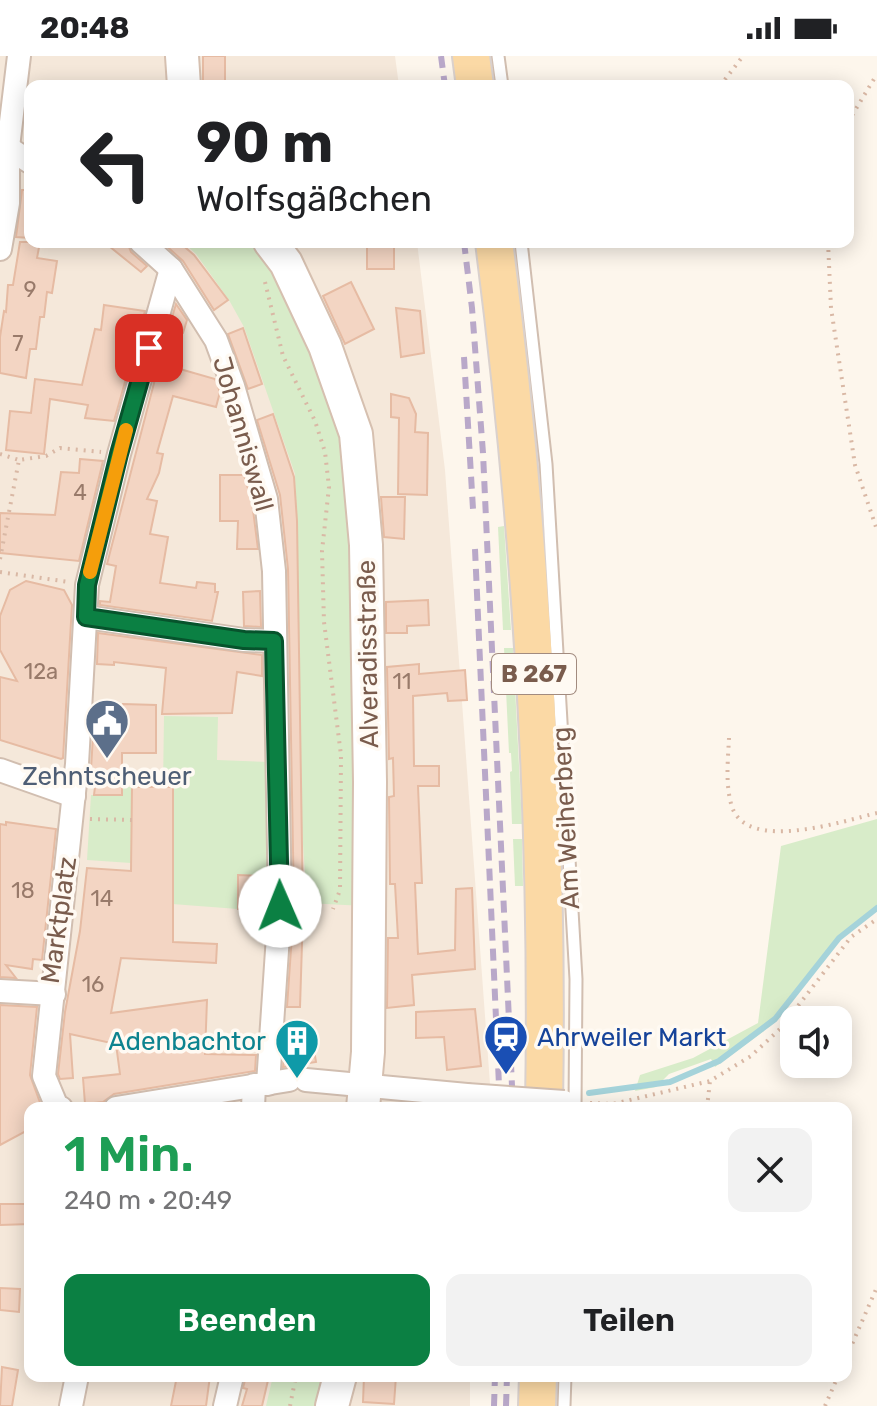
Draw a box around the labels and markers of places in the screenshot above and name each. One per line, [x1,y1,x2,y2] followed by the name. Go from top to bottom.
[115,314,183,382] pin
[83,697,131,760] public building icon: Zehntscheuer
[22,761,192,792] place label: Zehntscheuer
[482,1013,530,1076] station icon: Ahrweiler Markt
[273,1017,321,1080] building icon: Adenbachtor
[537,1022,726,1053] place label: Ahrweiler Markt
[108,1026,266,1057] place label: Adenbachtor

